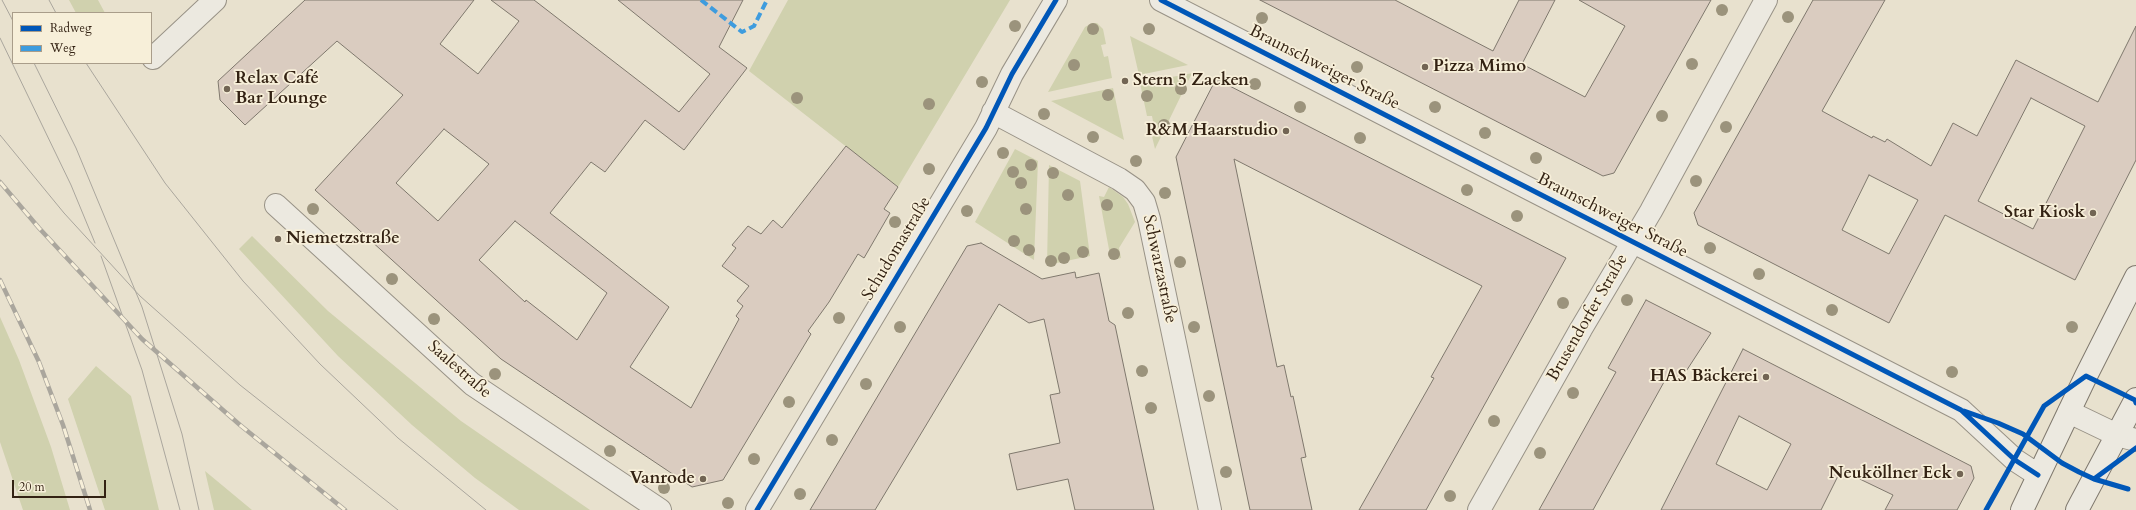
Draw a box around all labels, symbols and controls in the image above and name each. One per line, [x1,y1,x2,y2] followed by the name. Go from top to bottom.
[12,12,152,64] legend
[50,20,92,36] text: Radweg
[1245,21,1403,115] street label: Braunschweiger Straße
[50,40,75,56] text: Weg
[1433,57,1526,77] place label: Pizza Mimo
[1420,62,1430,72] marker: Pizza Mimo
[235,69,327,109] place label: Relax Café Bar Lounge
[1133,71,1249,91] place label: Stern 5 Zacken
[1120,76,1130,86] marker: Stern 5 Zacken
[222,84,232,94] marker: Relax Café Bar Lounge
[1146,121,1278,141] place label: R&M Haarstudio
[1281,126,1291,136] marker: R&M Haarstudio
[1533,169,1691,263] street label: Braunschweiger Straße
[858,193,936,305] street label: Schudomastraße
[2004,203,2085,223] place label: Star Kiosk
[2088,208,2098,218] marker: Star Kiosk
[1138,213,1180,325] street label: Schwarzastraße
[286,229,400,249] place label: Niemetzstraße
[273,234,283,244] marker: Niemetzstraße
[1543,251,1633,385] street label: Brusendorfer Straße
[423,337,495,403] street label: Saalestraße
[1650,367,1758,387] place label: HAS Bäckerei
[1761,372,1771,382] marker: HAS Bäckerei
[1829,464,1952,484] place label: Neuköllner Eck
[630,469,695,489] place label: Vanrode
[1955,469,1965,479] marker: Neuköllner Eck
[14,472,108,498] scale bar
[698,474,708,484] marker: Vanrode
[19,479,45,495] text: 20 m

